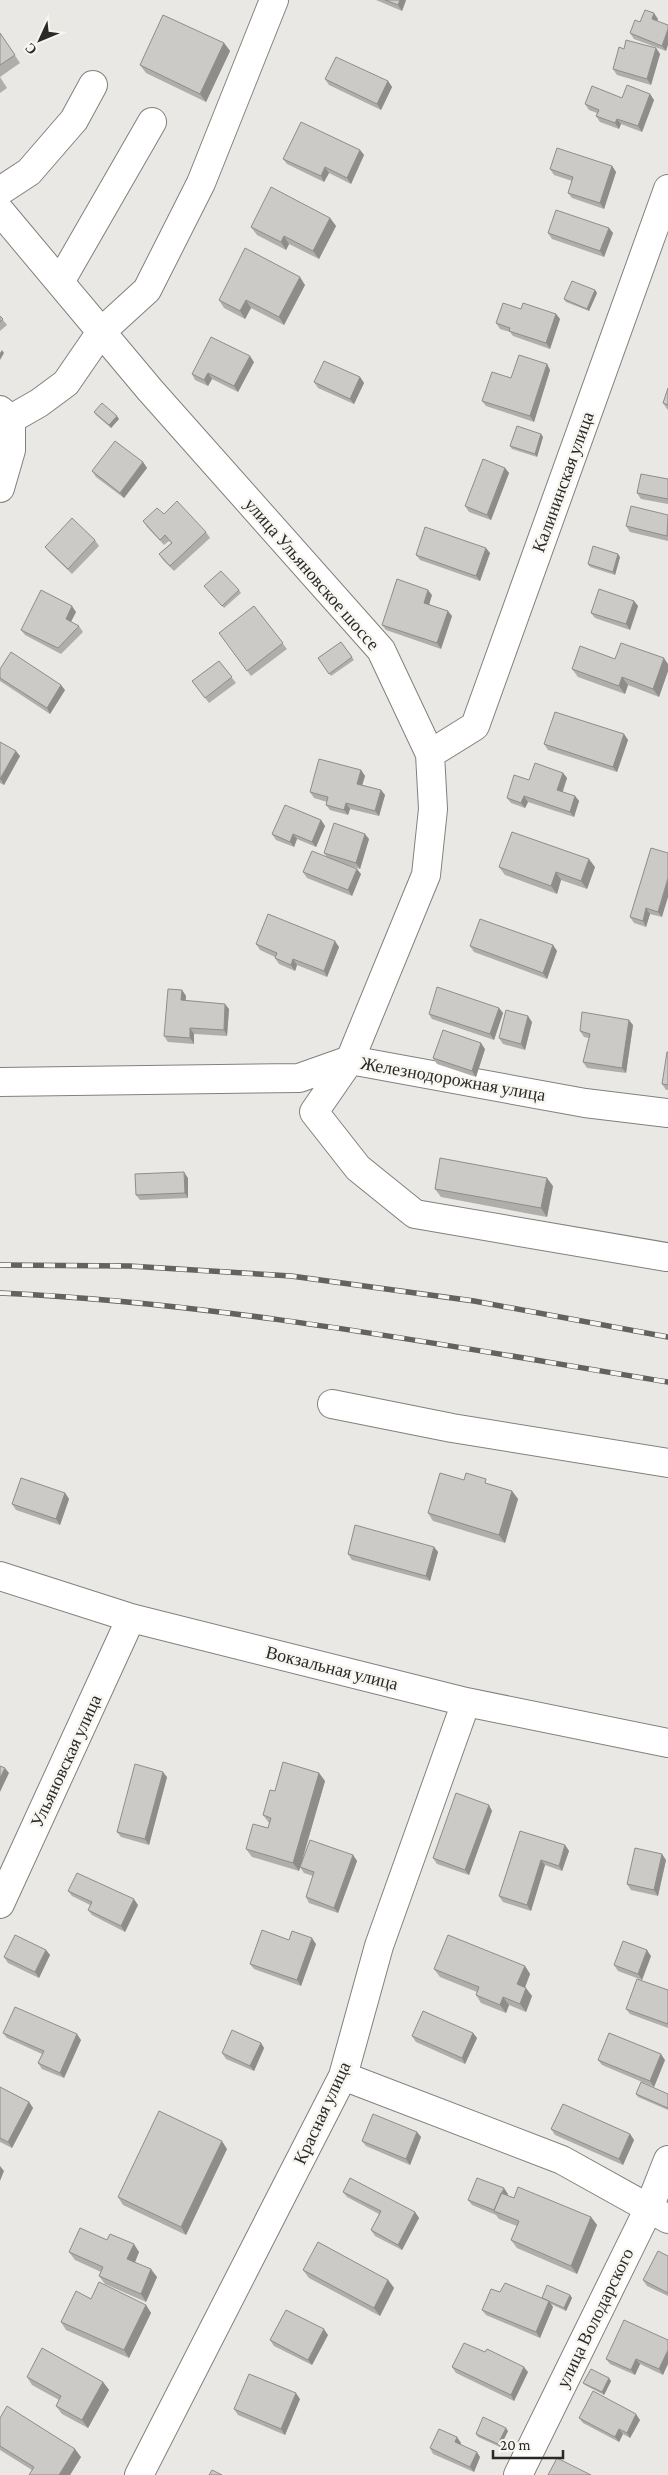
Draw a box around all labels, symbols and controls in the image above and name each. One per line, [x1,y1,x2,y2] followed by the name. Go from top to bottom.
[15,15,65,65] north arrow
[21,40,40,58] text: С
[528,409,598,555] street label: Калининская улица
[241,494,383,654] street label: улица Ульяновское шоссе
[359,1053,547,1105] street label: Железнодорожная улица
[264,1642,400,1694] street label: Вокзальная улица
[27,1692,105,1830] street label: Ульяновская улица
[290,2059,354,2167] street label: Красная улица
[552,2245,638,2391] street label: улица Володарского
[493,2428,563,2460] scale bar
[500,2437,531,2453] text: 20 m

